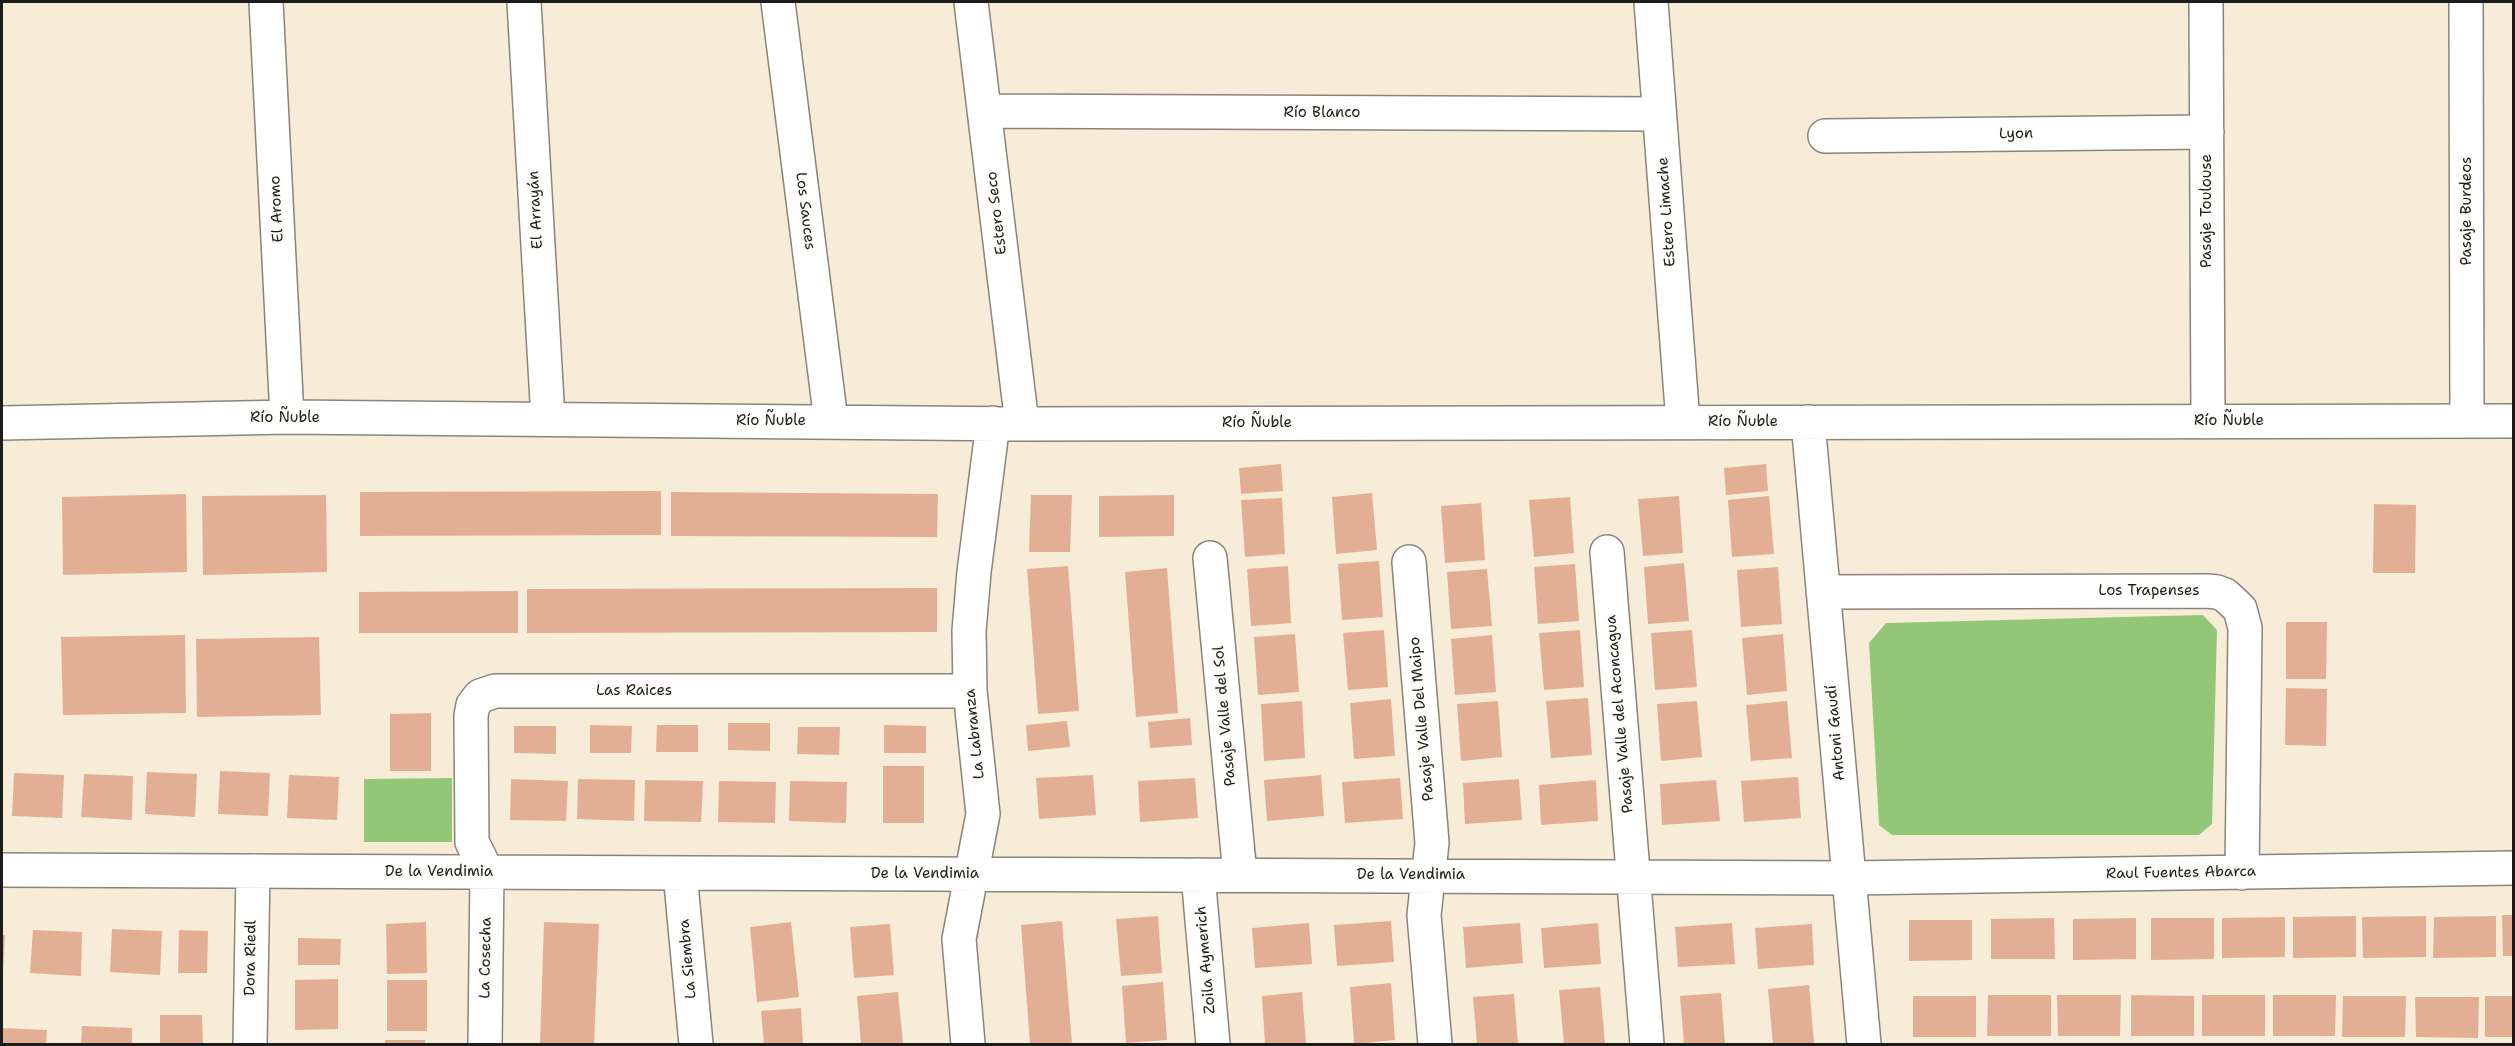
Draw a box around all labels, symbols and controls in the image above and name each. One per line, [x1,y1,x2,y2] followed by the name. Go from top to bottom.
[1284,104,1360,122] street label: Río Blanco
[1999,125,2033,143] street label: Lyon
[2198,154,2216,268] street label: Pasaje Toulouse
[2458,156,2476,266] street label: Pasaje Burdeos
[1654,157,1680,267] street label: Estero Limache
[525,170,547,250] street label: El Arrayán
[983,170,1011,256] street label: Estero Seco
[791,171,819,251] street label: Los Sauces
[266,175,288,243] street label: El Aromo
[250,409,320,427] street label: Río Ñuble
[736,412,806,430] street label: Río Ñuble
[2194,412,2264,430] street label: Río Ñuble
[1708,413,1778,431] street label: Río Ñuble
[1222,414,1292,432] street label: Río Ñuble
[2098,582,2200,600] street label: Los Trapenses
[1602,614,1638,814] street label: Pasaje Valle del Aconcagua
[1406,636,1438,802] street label: Pasaje Valle Del Maipo
[1210,645,1240,787] street label: Pasaje Valle del Sol
[596,682,672,700] street label: Las Raices
[1823,684,1849,782] street label: Antoni Gaudí
[961,688,989,780] street label: La Labranza
[385,863,493,881] street label: De la Vendimia
[2106,863,2256,883] street label: Raul Fuentes Abarca
[871,865,979,883] street label: De la Vendimia
[1357,866,1465,884] street label: De la Vendimia
[1192,905,1220,1015] street label: Zoila Aymerich
[476,917,496,999] street label: La Cosecha
[676,918,700,1000] street label: La Siembra
[241,920,261,996] street label: Dora Riedl

